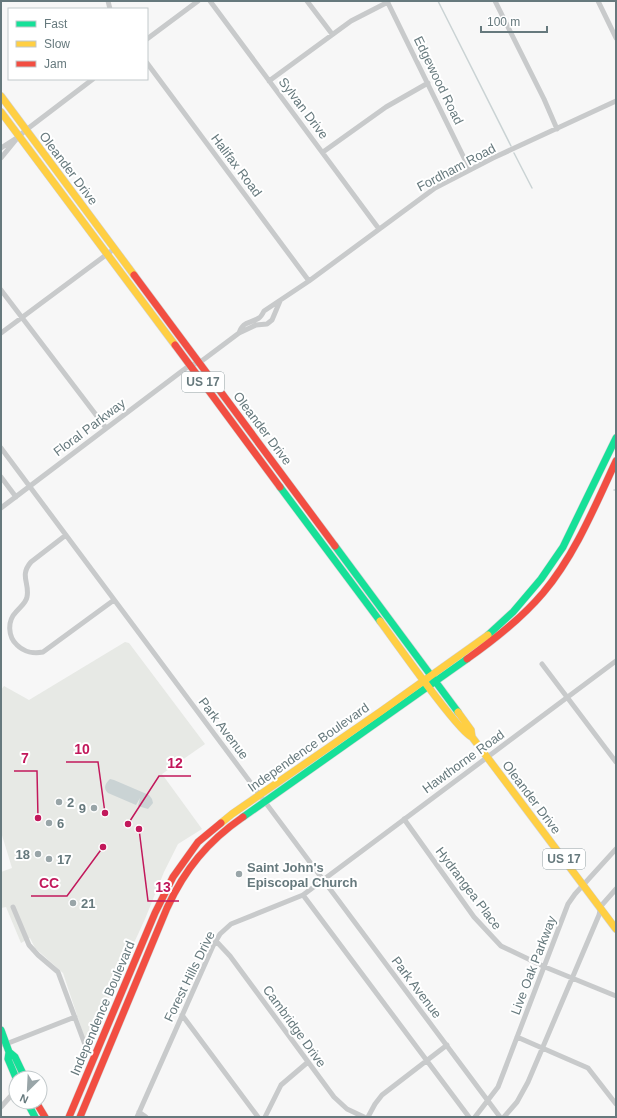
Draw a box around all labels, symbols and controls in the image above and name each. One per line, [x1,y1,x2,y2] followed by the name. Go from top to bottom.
[8,8,148,80] legend
[481,8,547,34] scale bar
[487,15,520,29] text: 100 m
[44,17,68,31] text: Fast
[411,34,466,127] street label: Edgewood Road
[44,37,70,51] text: Slow
[44,57,67,71] text: Jam
[276,75,332,142] street label: Sylvan Drive
[36,129,101,208] street label: Oleander Drive
[208,131,265,200] street label: Halifax Road
[414,140,498,194] street label: Fordham Road
[182,372,224,392] road number: US 17
[230,389,295,468] street label: Oleander Drive
[50,395,129,459] street label: Floral Parkway
[195,694,252,762] street label: Park Avenue
[245,700,372,795] street label: Independence Boulevard
[419,727,507,796] street label: Hawthorne Road
[66,736,98,762] callout: 10
[74,741,90,757] text: 10
[14,745,37,771] callout: 7
[21,750,29,766] text: 7
[159,750,191,776] callout: 12
[167,755,183,771] text: 12
[499,758,564,837] street label: Oleander Drive
[67,795,74,810] place label: 2
[54,797,64,807] marker: 2
[79,801,86,816] place label: 9
[89,803,99,813] marker: 9
[57,816,64,831] place label: 6
[44,818,54,828] marker: 6
[433,844,505,933] street label: Hydrangea Place
[16,847,30,862] place label: 18
[33,849,43,859] marker: 18
[543,849,585,869] road number: US 17
[57,852,71,867] place label: 17
[44,854,54,864] marker: 17
[247,860,358,890] place label: Saint John's Episcopal Church
[234,869,244,879] marker: Saint John's Episcopal Church
[31,870,67,896] callout: CC
[39,875,59,891] text: CC
[148,875,179,901] callout: 13
[155,879,171,895] text: 13
[81,896,95,911] place label: 21
[68,898,78,908] marker: 21
[508,913,559,1017] street label: Live Oak Parkway
[161,928,218,1024] street label: Forest Hills Drive
[67,939,138,1078] street label: Independence Boulevard
[388,953,445,1021] street label: Park Avenue
[260,982,329,1070] street label: Cambridge Drive
[8,1070,48,1110] north arrow
[18,1092,30,1106] text: N

